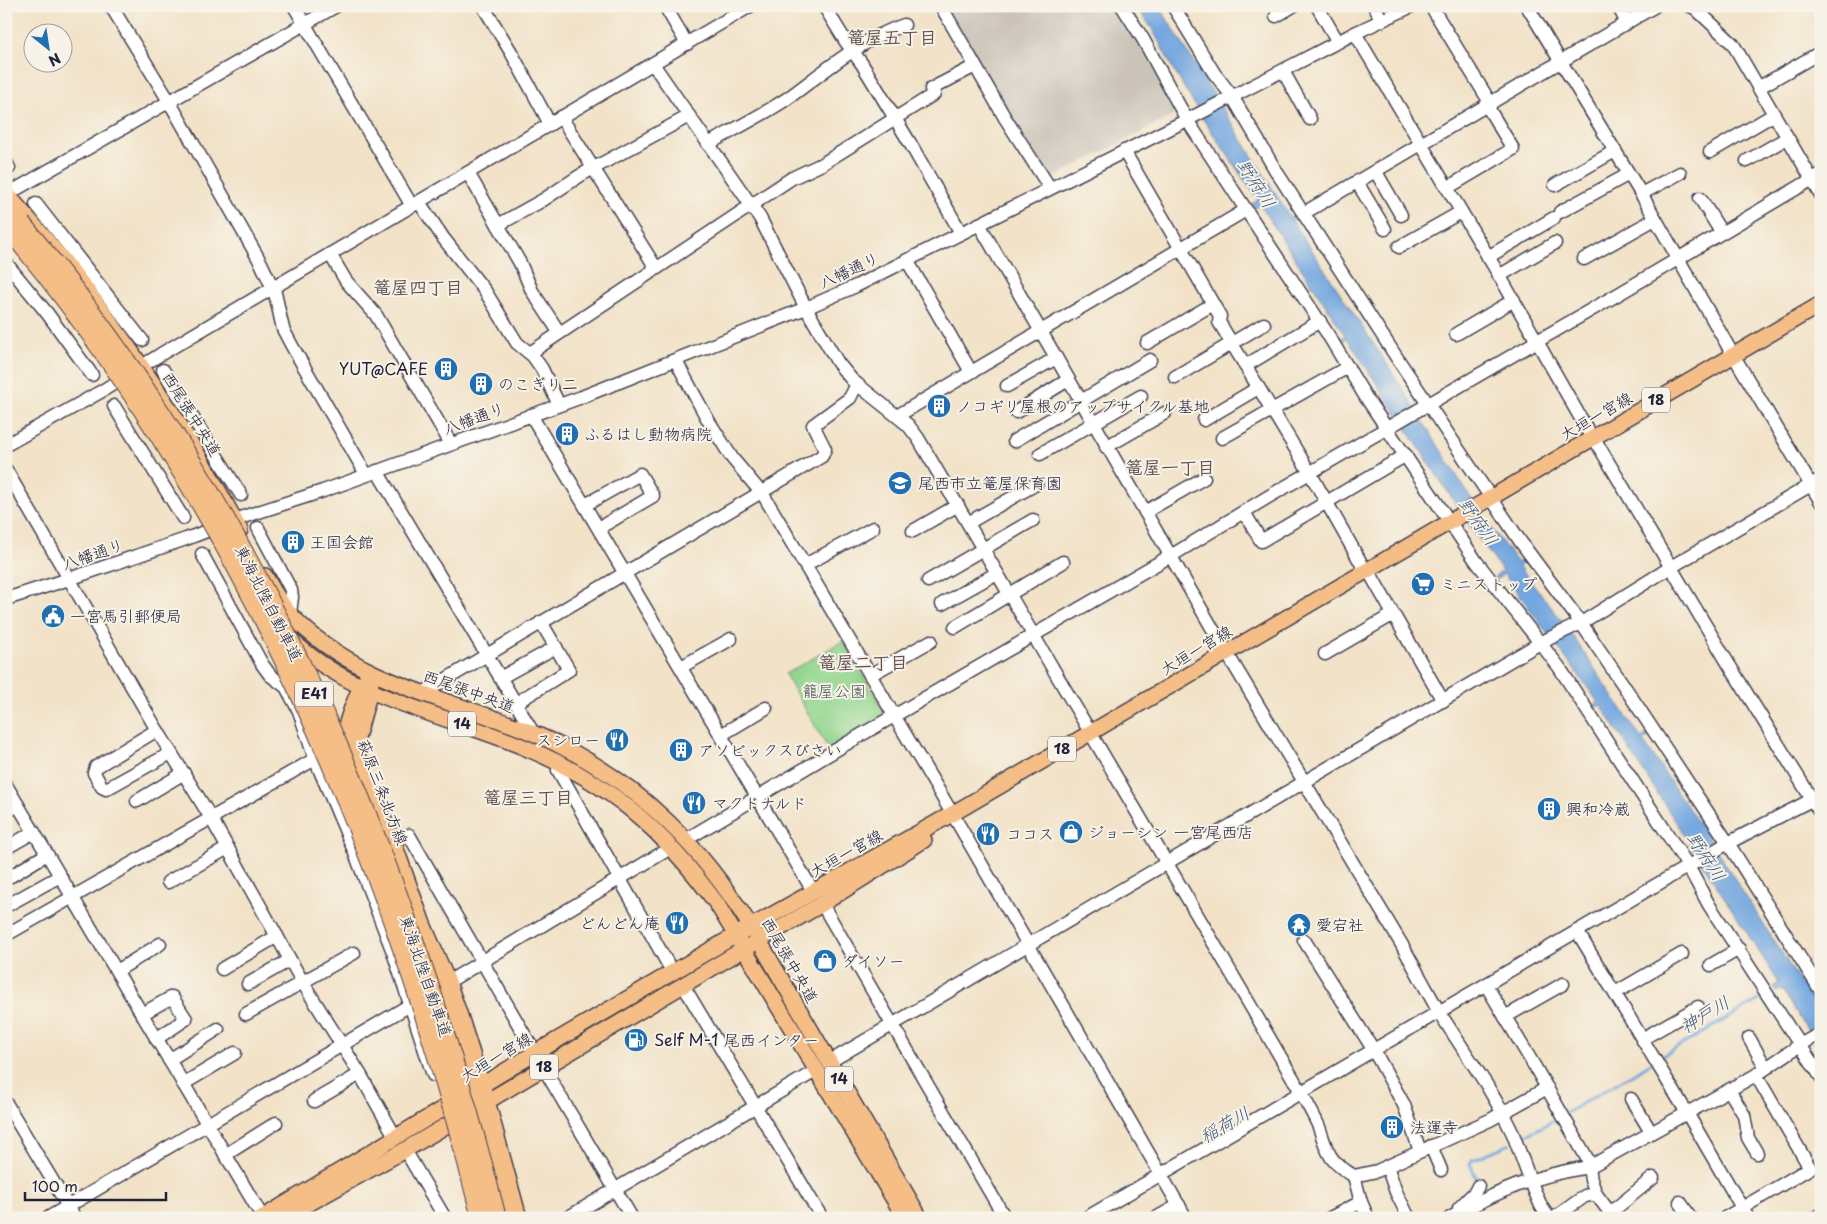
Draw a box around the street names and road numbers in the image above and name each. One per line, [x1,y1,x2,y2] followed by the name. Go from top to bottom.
[814,245,883,293] street label: 八幡通り
[157,366,228,461] street label: 西尾張中央道
[1555,385,1636,446] street label: 大垣一宮線
[1642,388,1670,412] road number: 18
[439,395,508,439] street label: 八幡通り
[59,531,127,575] street label: 八幡通り
[230,540,310,665] street label: 東海北陸自動車道
[1155,618,1236,680] street label: 大垣一宮線
[420,662,519,718] street label: 西尾張中央道
[295,682,333,706] road number: E41
[448,712,476,736] road number: 14
[353,735,415,848] street label: 萩原三条北方線
[1048,736,1076,762] road number: 18
[805,822,886,882] street label: 大垣一宮線
[395,911,459,1040] street label: 東海北陸自動車道
[756,912,825,1007] street label: 西尾張中央道
[455,1025,536,1087] street label: 大垣一宮線
[530,1054,558,1080] road number: 18
[825,1066,853,1092] road number: 14

